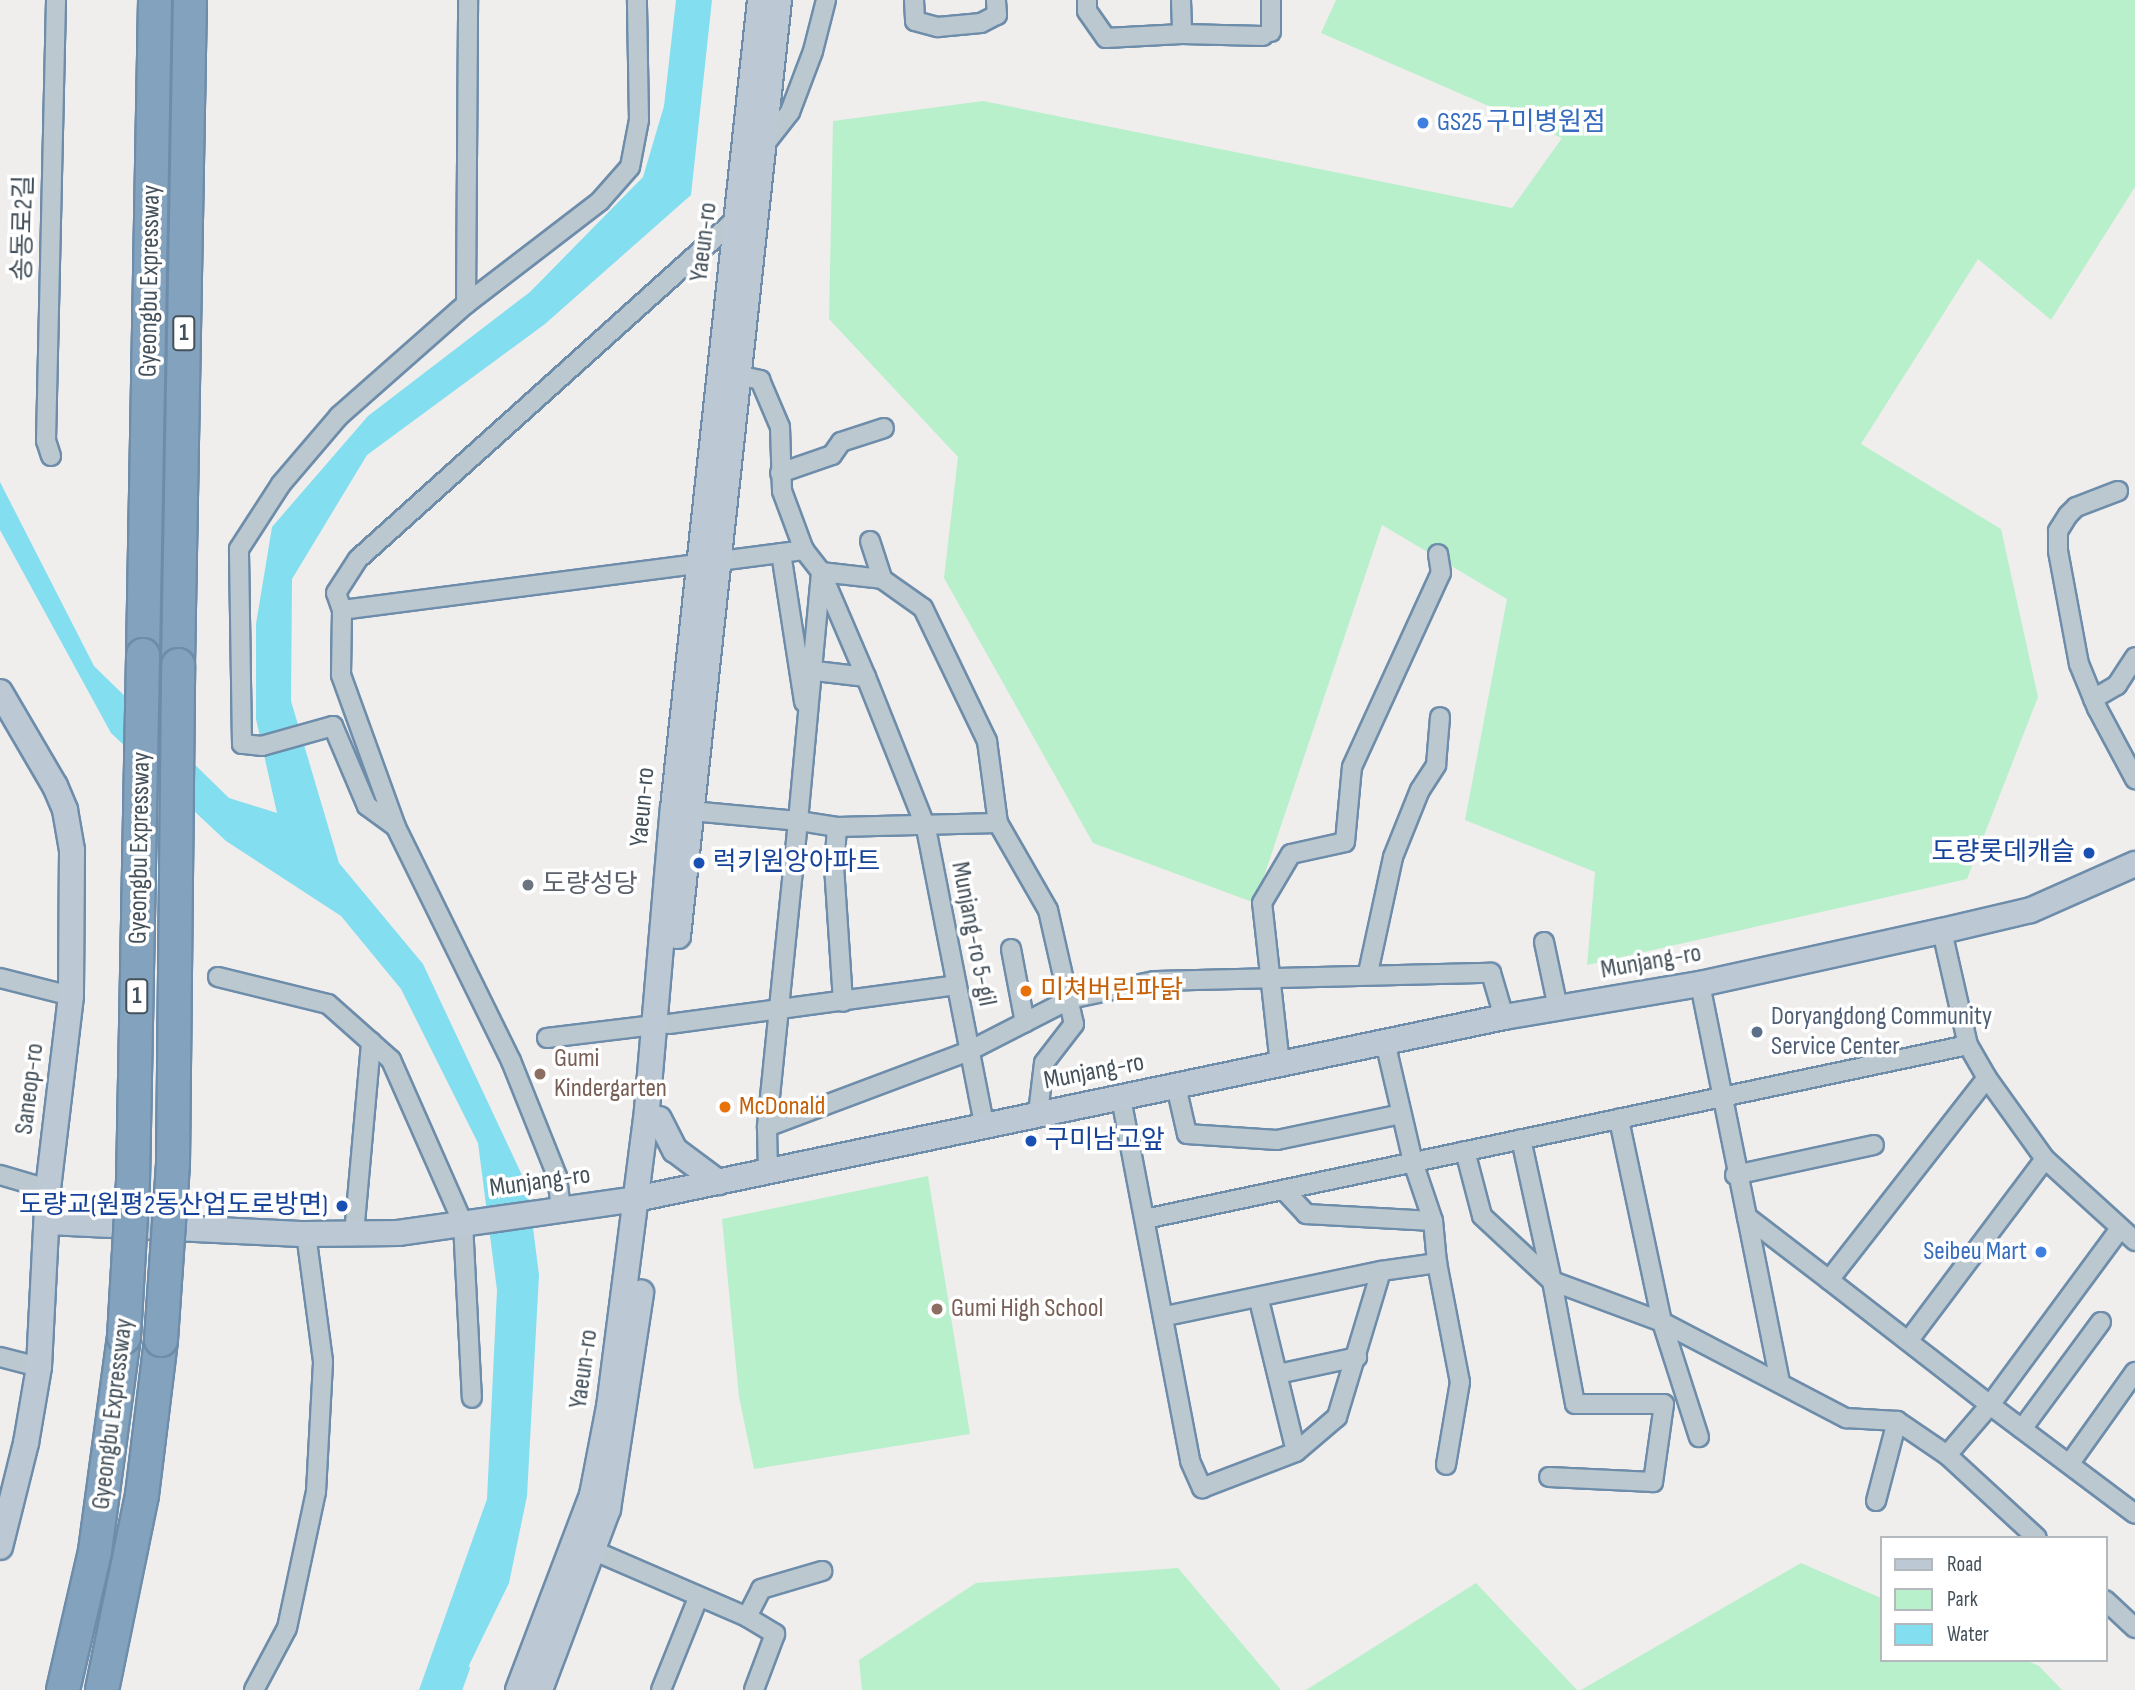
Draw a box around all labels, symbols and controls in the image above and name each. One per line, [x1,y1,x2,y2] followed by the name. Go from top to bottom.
[1437,107,1606,139] place label: GS25 구미병원점
[1415,115,1431,131] marker: GS25 구미병원점
[7,175,41,281] street label: 송동로2길
[133,185,167,377] street label: Gyeongbu Expressway
[684,201,724,283] street label: Yaeun-ro
[172,312,196,354] road number: 1
[123,752,157,944] street label: Gyeongbu Expressway
[624,766,662,848] street label: Yaeun-ro
[1931,837,2075,869] place label: 도량롯데캐슬
[2081,845,2097,861] marker: 도량롯데캐슬
[713,847,880,879] place label: 럭키원앙아파트
[691,855,707,871] marker: 럭키원앙아파트
[944,859,1002,1009] street label: Munjang-ro 5-gil
[542,869,638,901] place label: 도량성당
[520,877,536,893] marker: 도량성당
[1598,938,1704,986] street label: Munjang-ro
[1040,975,1184,1007] place label: 미쳐버린파닭
[125,976,149,1016] road number: 1
[1018,983,1034,999] marker: 미쳐버린파닭
[1771,1001,1992,1062] place label: Doryangdong Community Service Center
[1749,1024,1765,1040] marker: Doryangdong Community Service Center
[9,1042,51,1136] street label: Saneop-ro
[554,1043,667,1104] place label: Gumi Kindergarten
[1041,1047,1147,1097] street label: Munjang-ro
[532,1066,548,1082] marker: Gumi Kindergarten
[739,1091,825,1123] place label: McDonald
[717,1099,733,1115] marker: McDonald
[1045,1125,1165,1157] place label: 구미남고앞
[1023,1133,1039,1149] marker: 구미남고앞
[488,1159,592,1205] street label: Munjang-ro
[19,1190,328,1222] place label: 도량교(원평2동산업도로방면)
[334,1198,350,1214] marker: 도량교(원평2동산업도로방면)
[1923,1236,2027,1268] place label: Seibeu Mart
[2033,1244,2049,1260] marker: Seibeu Mart
[951,1293,1103,1325] place label: Gumi High School
[929,1301,945,1317] marker: Gumi High School
[86,1317,140,1511] street label: Gyeongbu Expressway
[563,1327,605,1411] street label: Yaeun-ro
[1880,1536,2107,1662] legend
[1947,1552,1982,1577] text: Road
[1947,1587,1978,1612] text: Park
[1947,1622,1989,1647] text: Water

